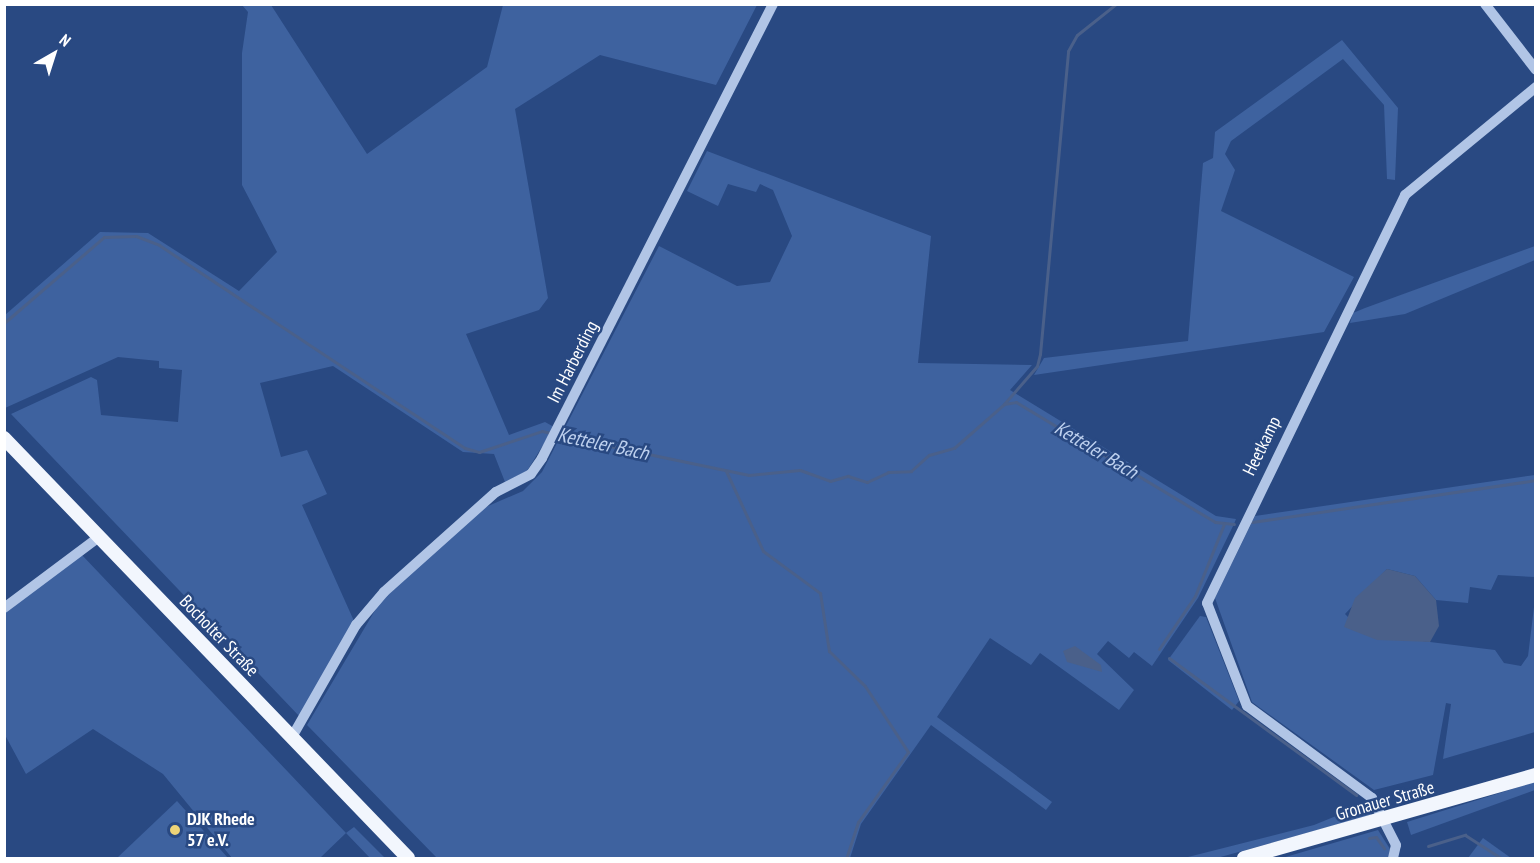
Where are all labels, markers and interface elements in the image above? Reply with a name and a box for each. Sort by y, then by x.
north arrow [24,24,84,84]
text: N [56,30,75,50]
street label: Im Harberding [543,317,603,407]
street label: Heetkamp [1238,413,1286,479]
water label: Ketteler Bach [1050,416,1142,484]
water label: Ketteler Bach [555,423,651,465]
street label: Bocholter Straße [175,591,263,681]
street label: Gronauer Straße [1333,777,1437,825]
place label: DJK Rhede 57 e.V. [187,809,255,852]
marker: DJK Rhede 57 e.V. [168,823,182,837]

